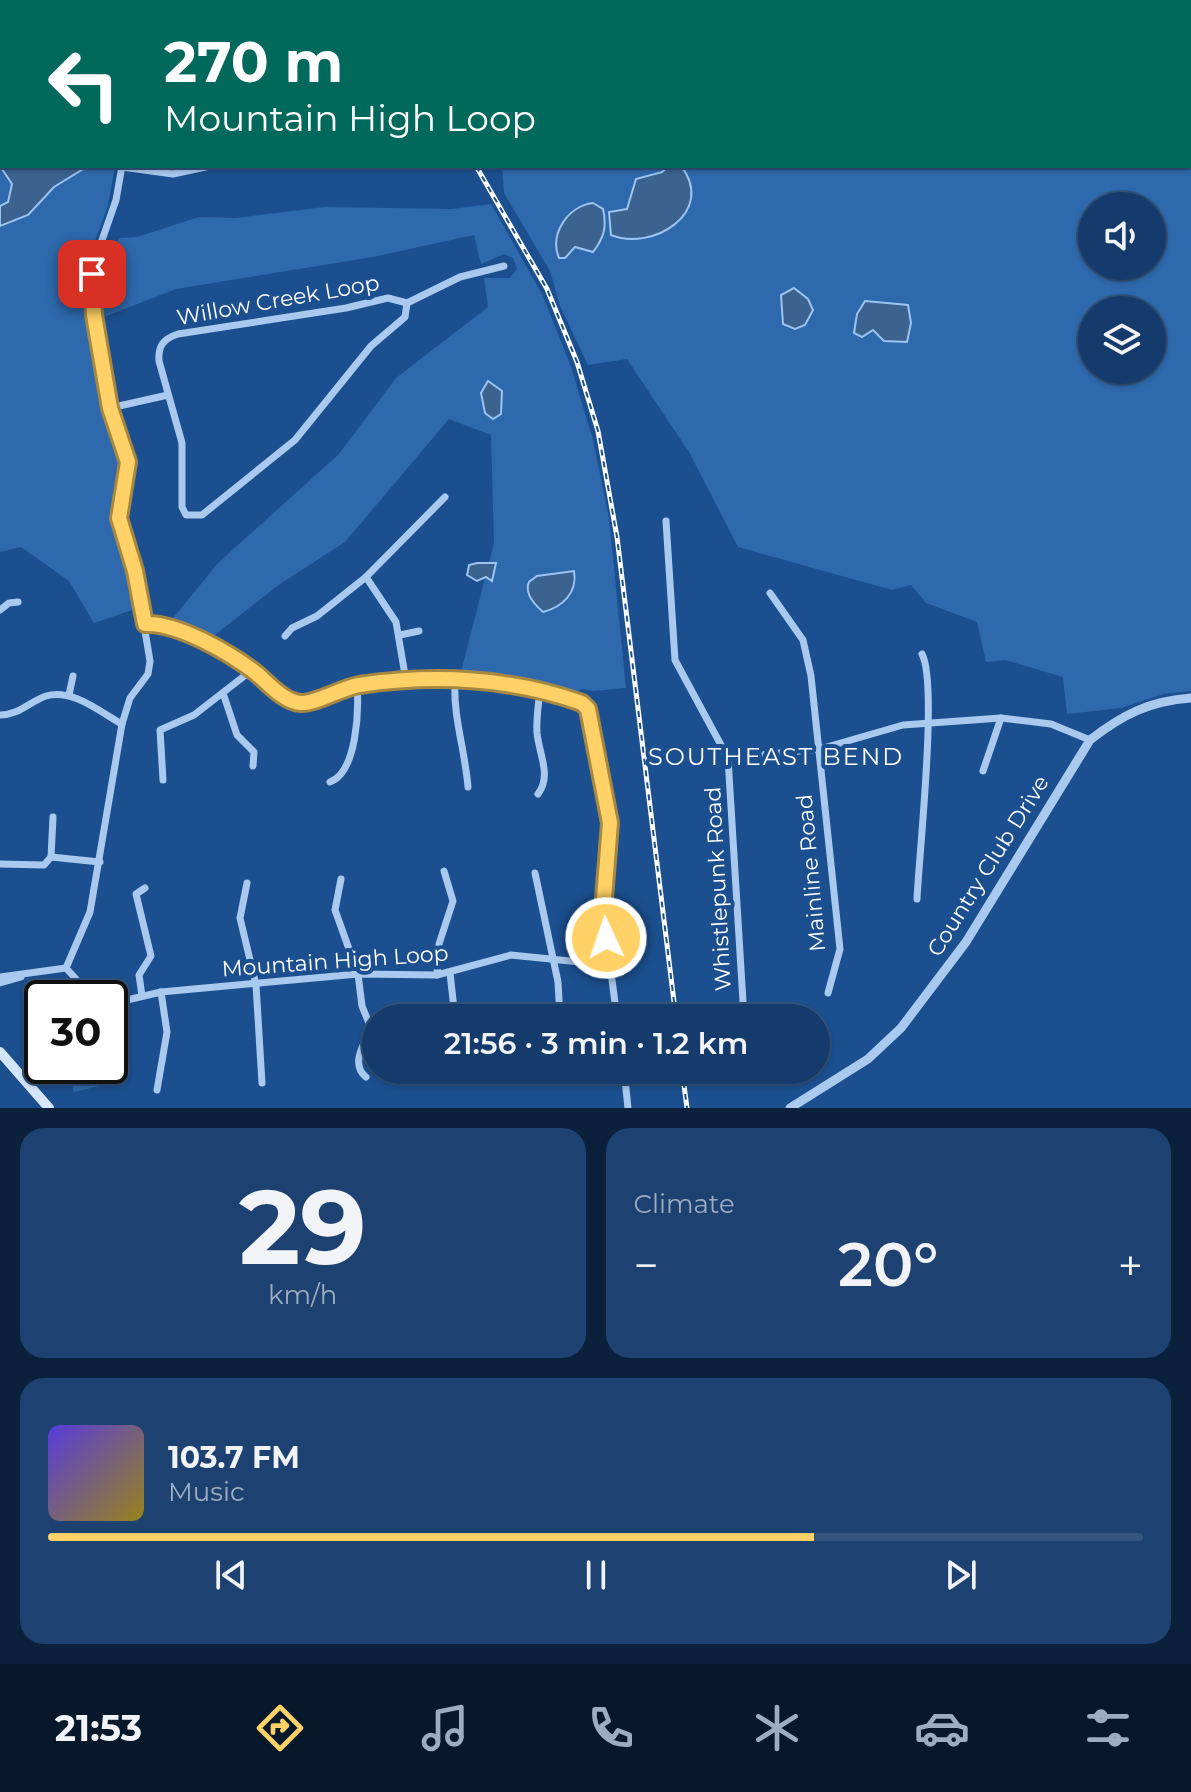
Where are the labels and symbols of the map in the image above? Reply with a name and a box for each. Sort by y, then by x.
pin [58,240,126,308]
street label: Willow Creek Loop [175,269,381,331]
district label: SOUTHEAST BEND [648,742,904,771]
street label: Country Club Drive [921,770,1055,962]
street label: Whistlepunk Road [699,786,737,992]
street label: Mainline Road [791,793,831,953]
position arrow [564,896,648,980]
street label: Mountain High Loop [221,940,449,982]
speed limit sign: 30 [24,980,128,1084]

